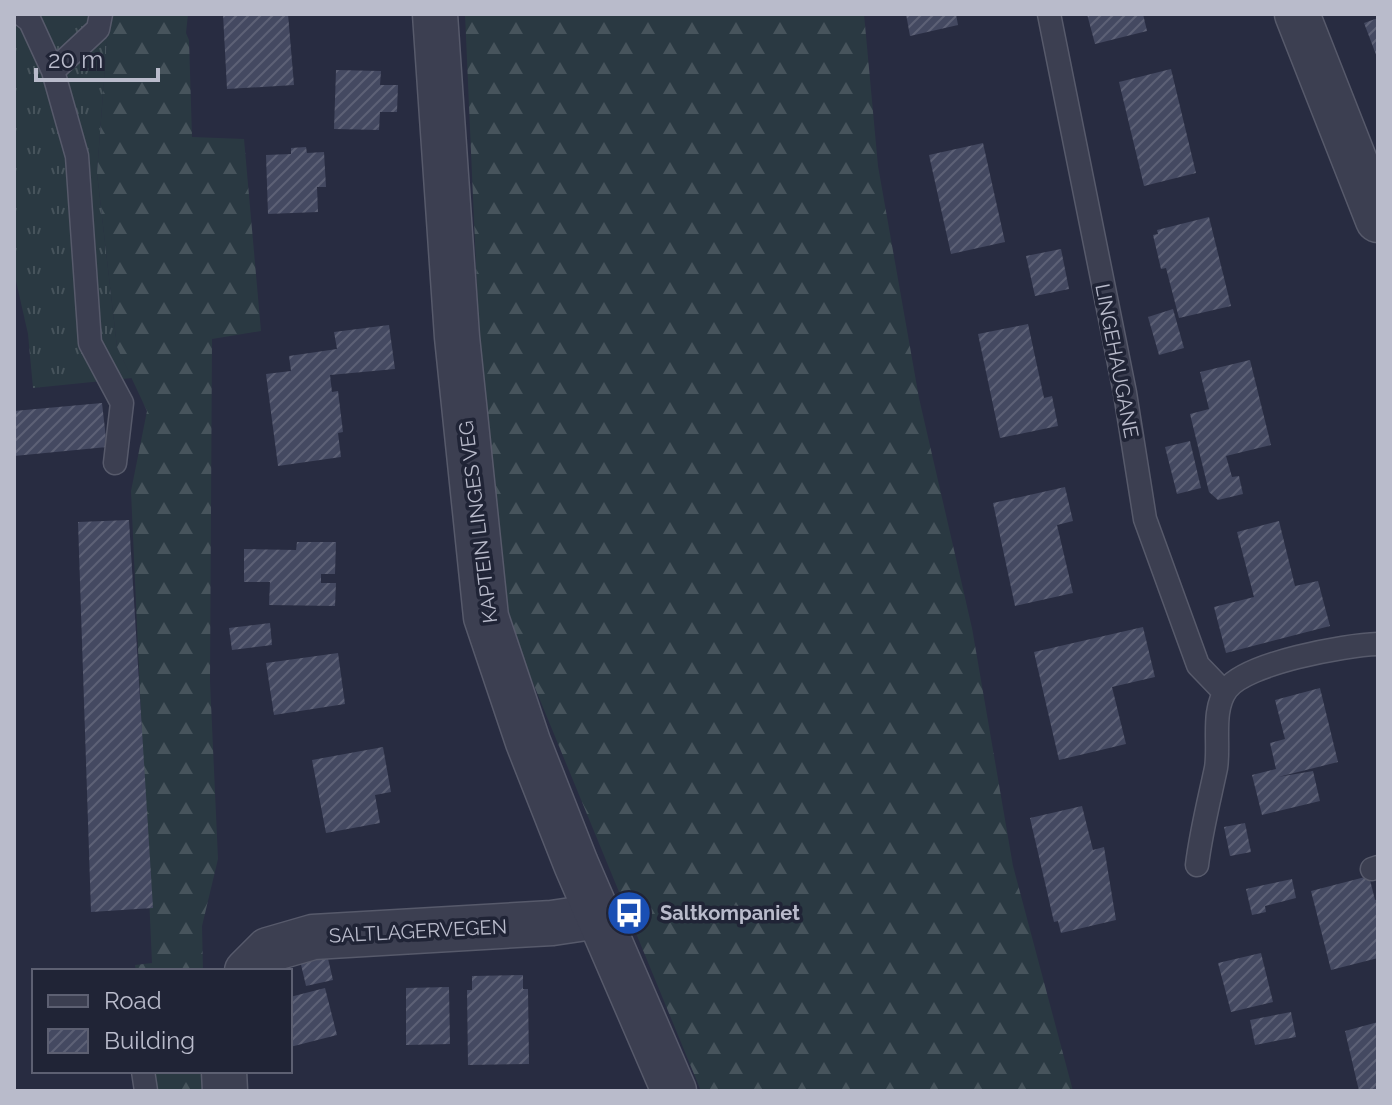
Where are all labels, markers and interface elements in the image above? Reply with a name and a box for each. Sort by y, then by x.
scale bar [36,32,158,82]
text: 20 m [48,45,103,74]
street label: LINGEHAUGANE [1090,282,1144,440]
street label: KAPTEIN LINGES VEG [454,420,502,624]
bus stop icon: Saltkompaniet [605,889,653,937]
place label: Saltkompaniet [660,901,800,925]
street label: SALTLAGERVEGEN [328,914,508,948]
legend [32,969,292,1073]
text: Road [104,986,162,1015]
text: Building [104,1026,195,1055]

